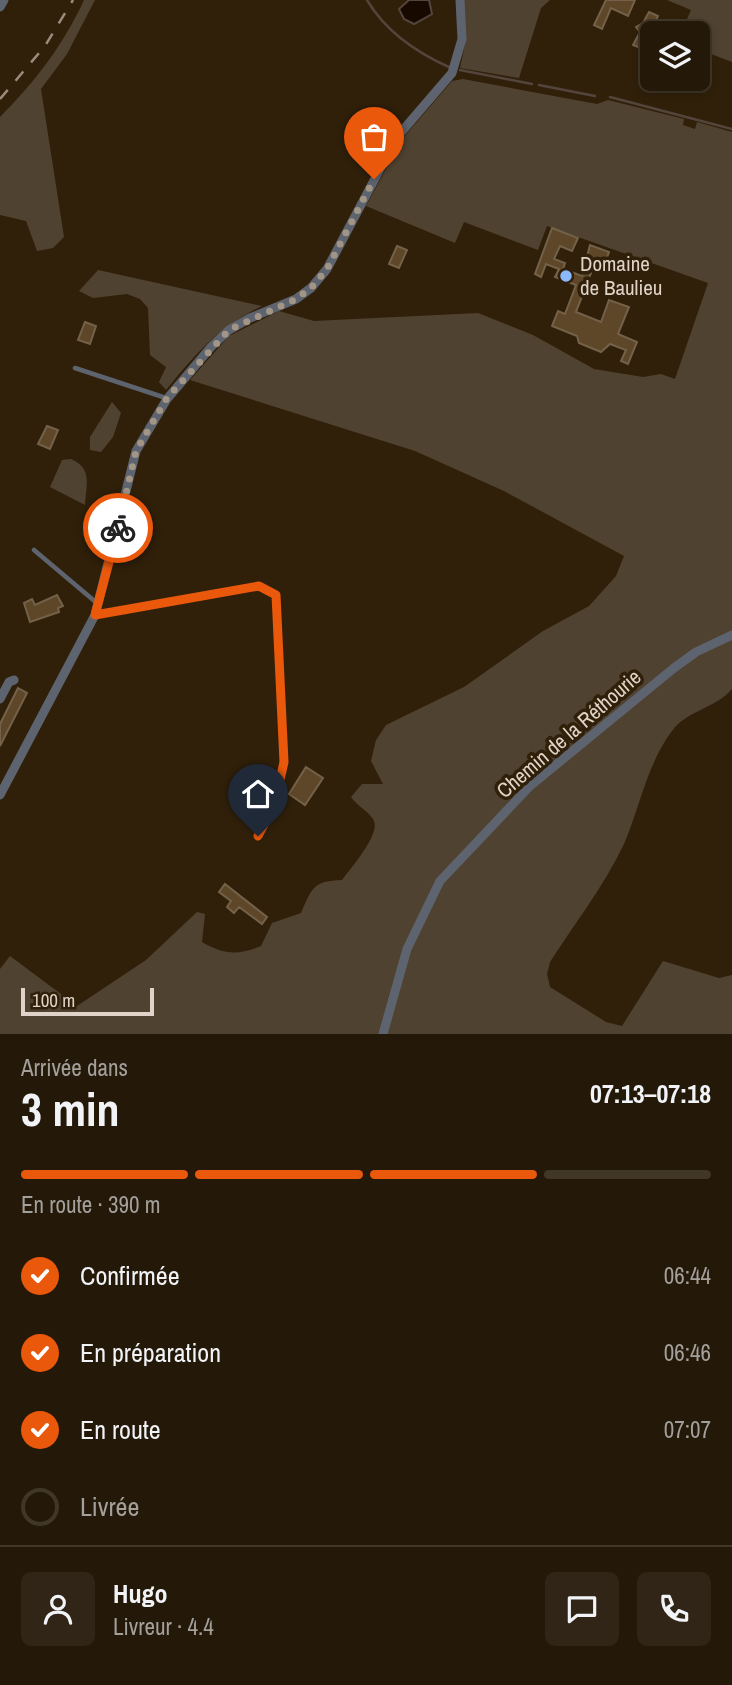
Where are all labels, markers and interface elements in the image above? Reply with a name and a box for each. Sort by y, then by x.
map controls [640,21,710,91]
button: layers [640,21,710,91]
pin [344,107,404,179]
icon: bag [355,118,393,156]
place label: Domaine de Baulieu [580,249,662,302]
marker: Domaine de Baulieu [558,268,574,284]
courier [83,493,153,563]
icon: bike [99,509,137,547]
street label: Chemin de la Réthourie [490,663,647,805]
pin [228,764,288,836]
icon: home [239,775,277,813]
scale bar [21,985,154,1017]
text: 100 m [32,987,75,1013]
text: Arrivée dans [21,1052,128,1083]
text: 07:13–07:18 [590,1076,711,1111]
text: 3 min [21,1078,120,1140]
text: En route · 390 m [21,1189,160,1220]
icon: check [21,1257,59,1295]
text: Confirmée [80,1258,180,1293]
text: 06:44 [664,1260,711,1291]
icon: check [21,1334,59,1372]
text: En préparation [80,1335,221,1370]
text: 06:46 [664,1337,711,1368]
icon: check [21,1411,59,1449]
text: En route [80,1412,161,1447]
text: 07:07 [664,1414,711,1445]
text: Livrée [80,1489,139,1524]
button: person [21,1572,95,1646]
button: chat [545,1572,619,1646]
button: phone [637,1572,711,1646]
text: Hugo [113,1576,167,1611]
text: Livreur · 4.4 [113,1611,214,1642]

